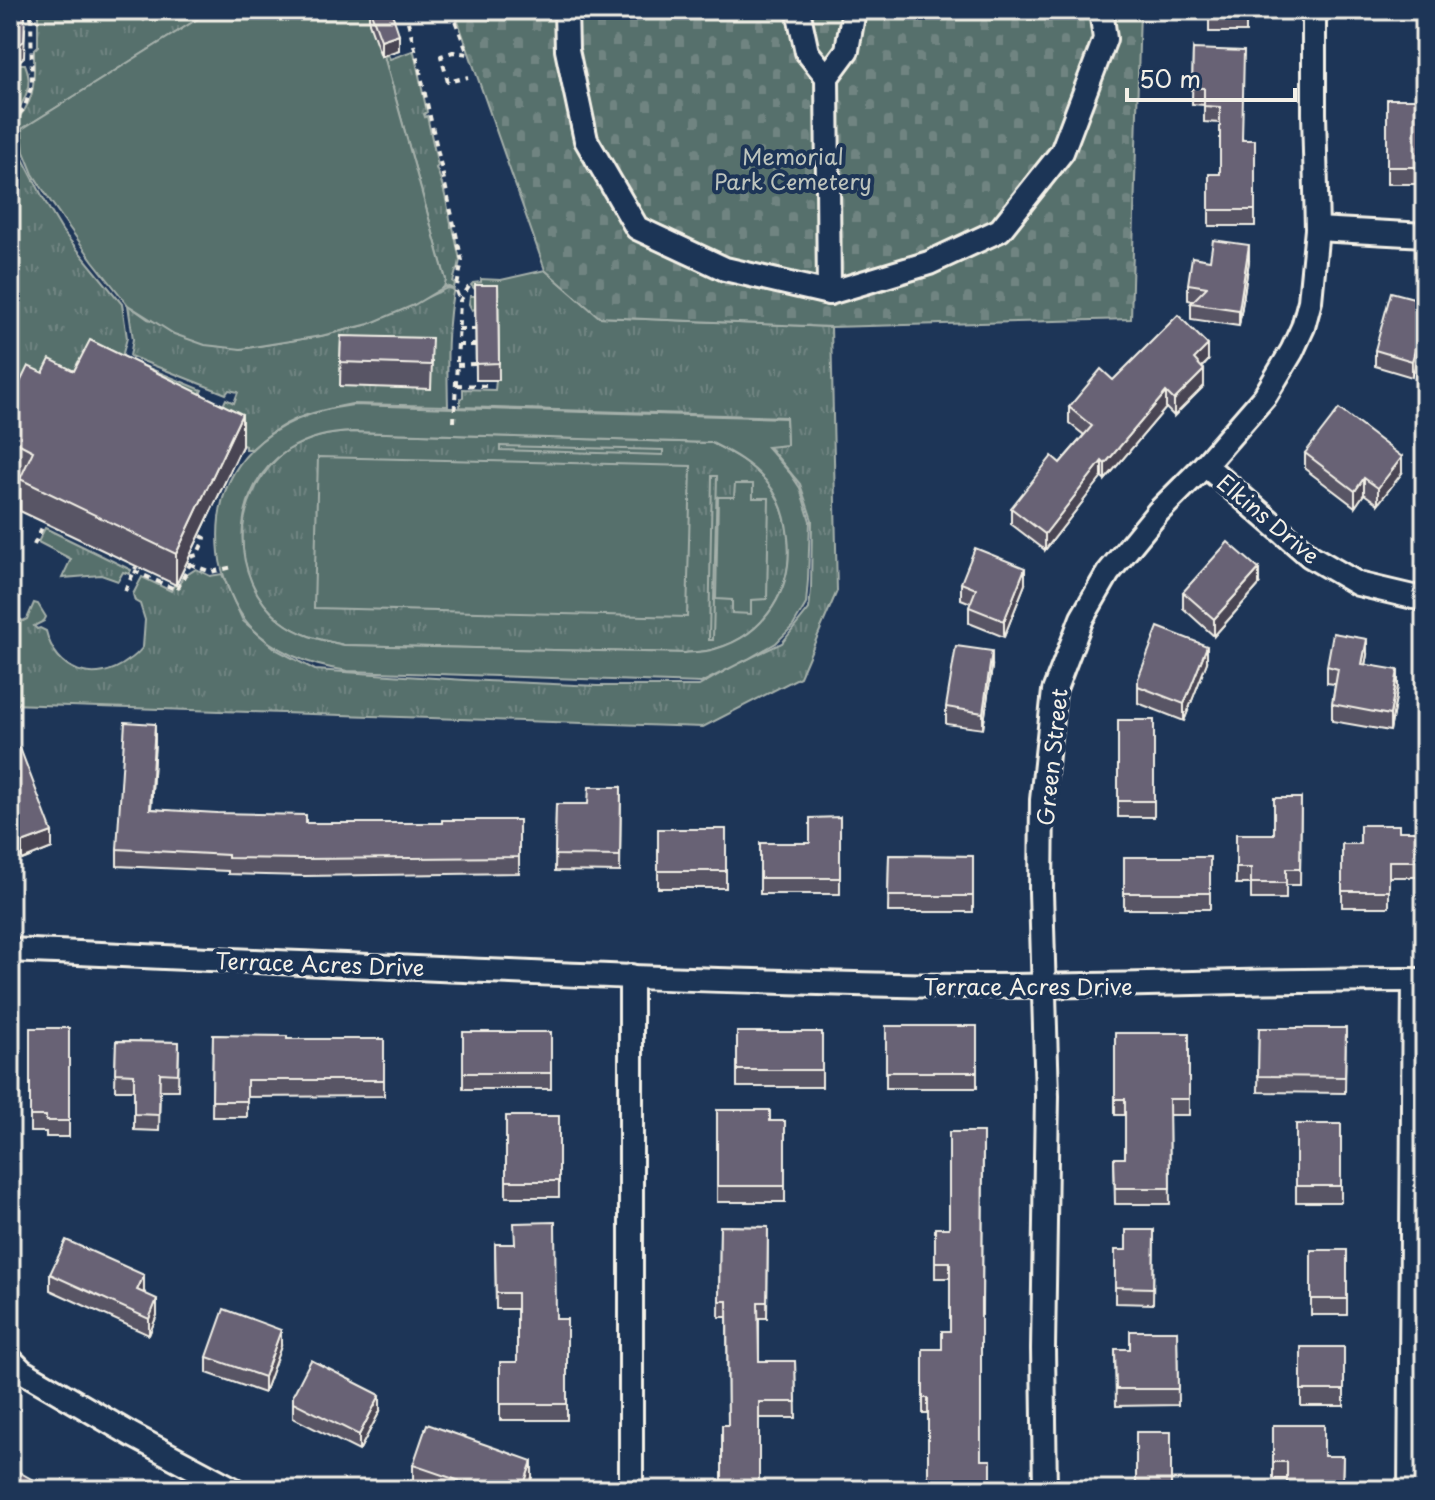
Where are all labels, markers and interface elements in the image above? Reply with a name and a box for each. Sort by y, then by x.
scale bar [1127,52,1295,102]
text: 50 m [1139,60,1201,96]
park label: Memorial Park Cemetery [714,139,872,197]
street label: Elkins Drive [1211,465,1327,571]
street label: Green Street [1027,687,1075,827]
street label: Terrace Acres Drive [215,943,425,983]
street label: Terrace Acres Drive [923,969,1133,1002]

